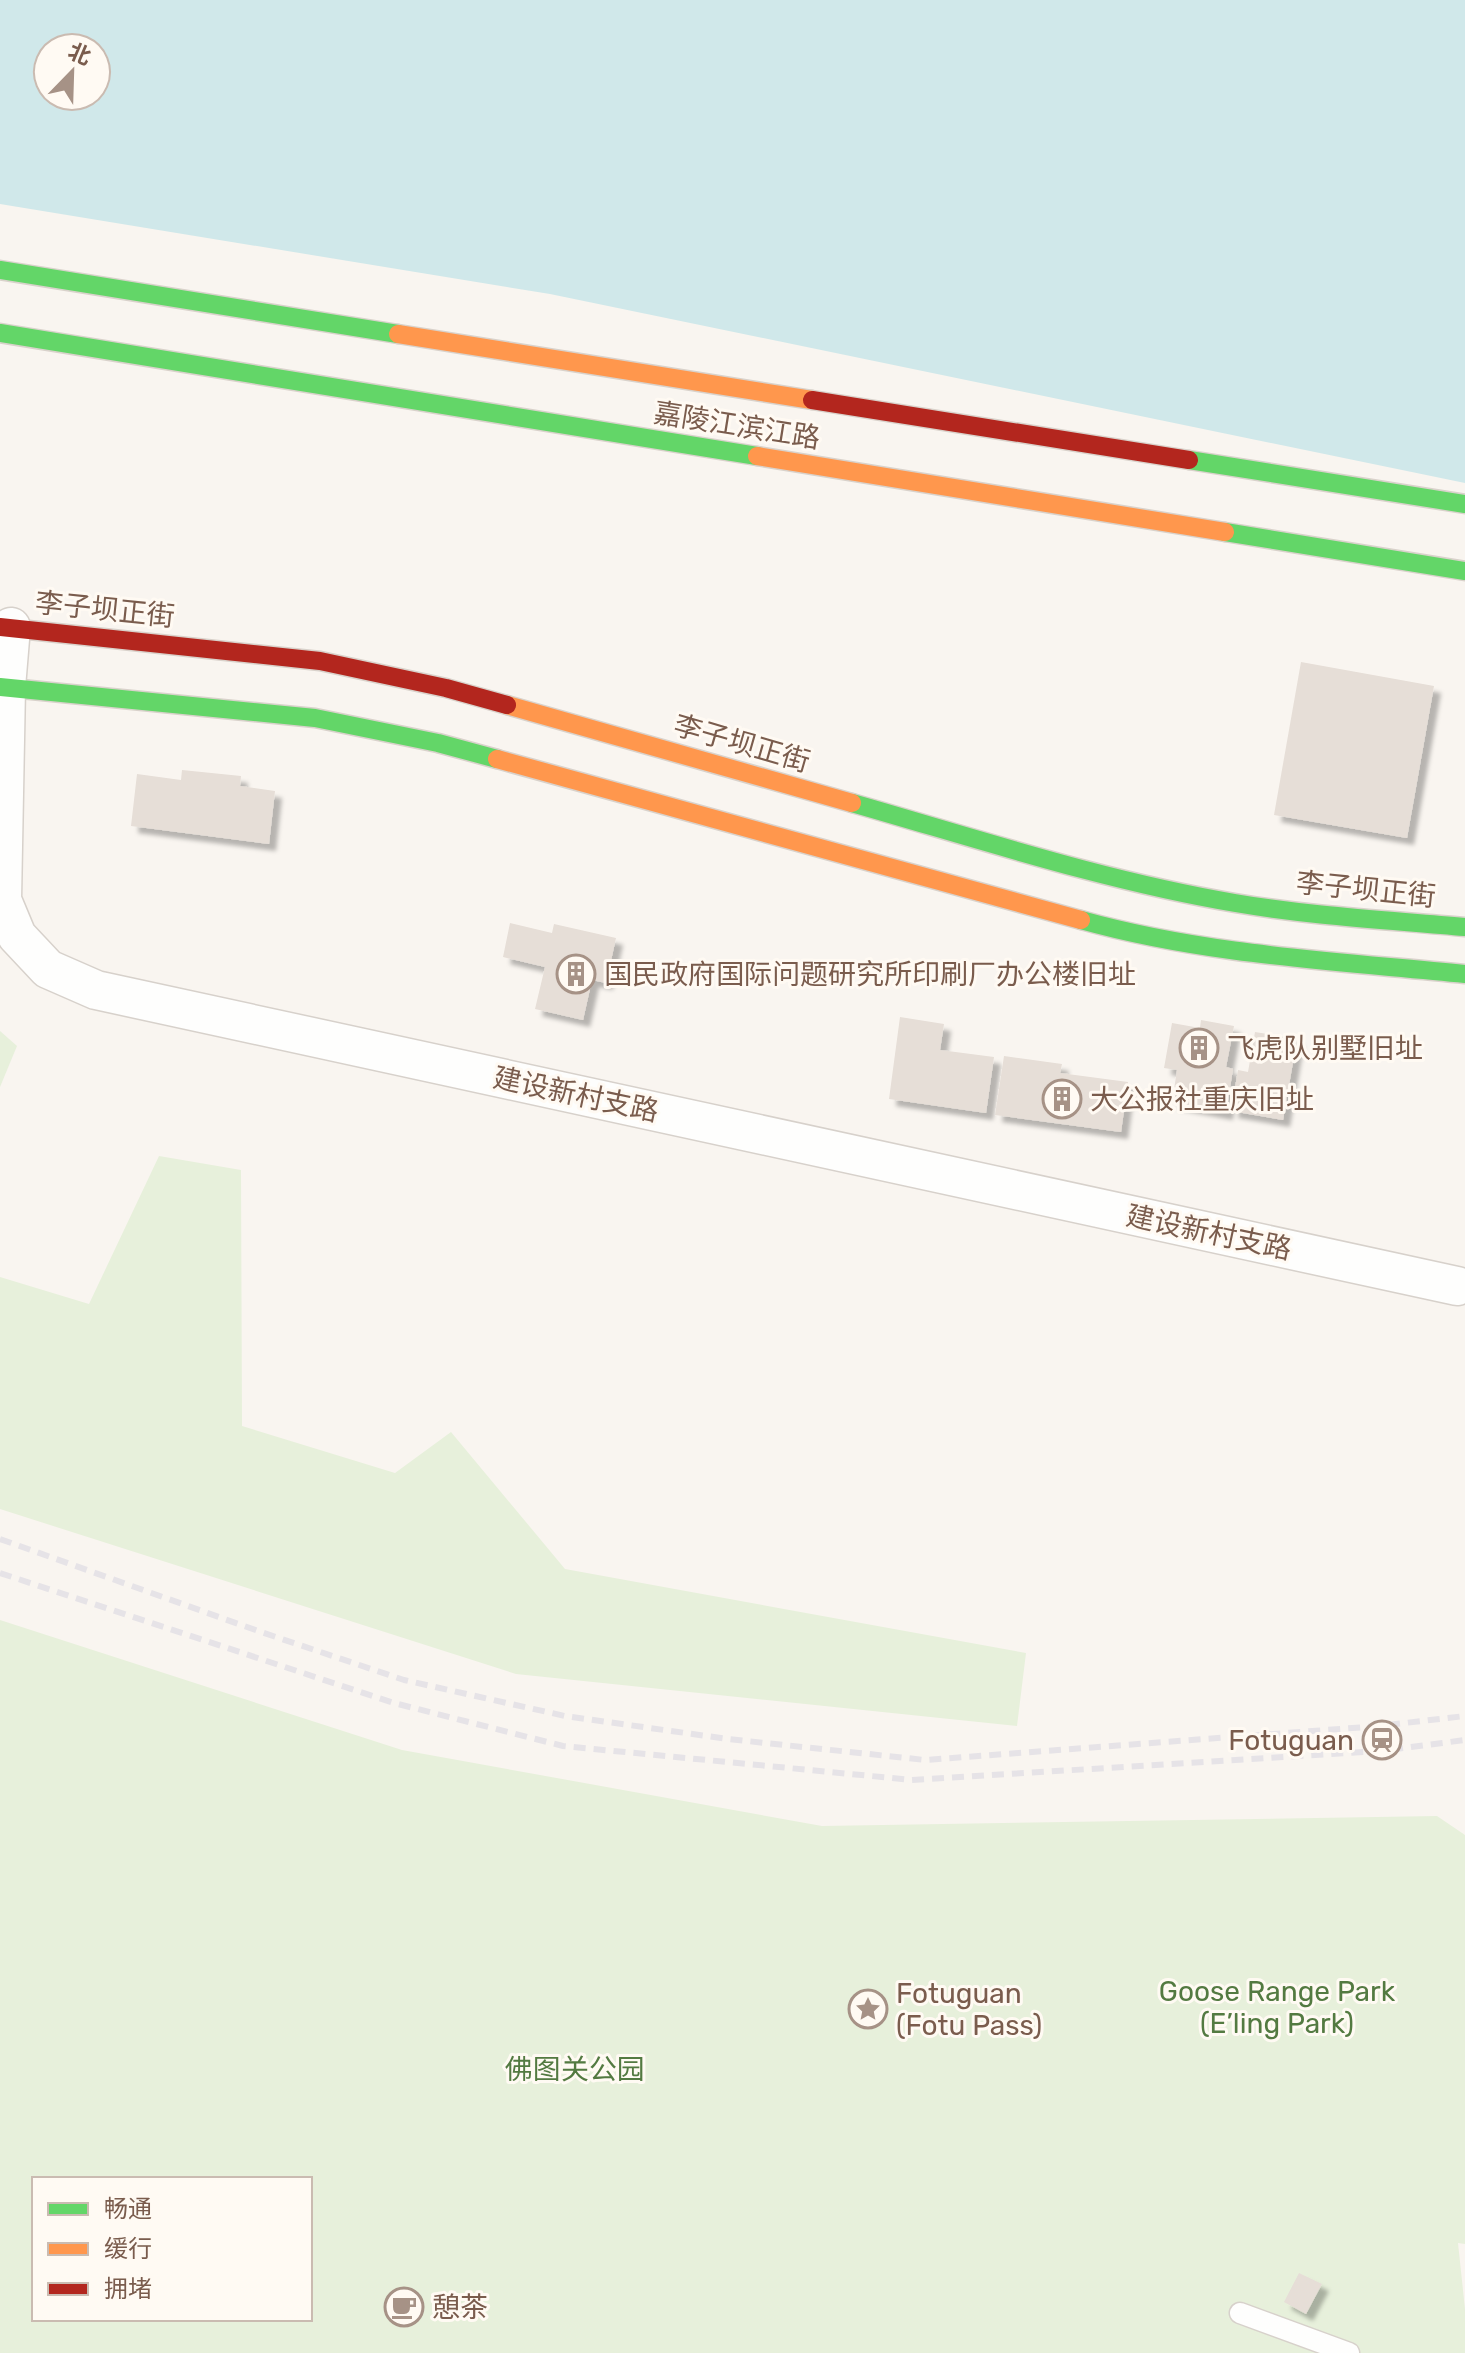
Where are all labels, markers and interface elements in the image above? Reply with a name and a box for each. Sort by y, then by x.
north arrow [32,32,112,112]
text: 北 [64,37,95,71]
street label: 嘉陵江滨江路 [651,396,822,455]
street label: 李子坝正街 [34,586,176,633]
street label: 李子坝正街 [670,708,814,779]
street label: 李子坝正街 [1295,866,1437,913]
building icon: 国民政府国际问题研究所印刷厂办公楼旧址 [555,953,597,995]
place label: 国民政府国际问题研究所印刷厂办公楼旧址 [604,958,1136,991]
building icon: 飞虎队别墅旧址 [1178,1027,1220,1069]
place label: 飞虎队别墅旧址 [1227,1032,1423,1065]
street label: 建设新村支路 [490,1061,661,1128]
building icon: 大公报社重庆旧址 [1041,1078,1083,1120]
place label: 大公报社重庆旧址 [1090,1083,1314,1116]
street label: 建设新村支路 [1123,1199,1294,1266]
station icon: Fotuguan [1361,1719,1403,1761]
place label: Fotuguan [1228,1724,1354,1757]
park label: Goose Range Park (E’ling Park) [1159,1975,1396,2040]
place label: Fotuguan (Fotu Pass) [896,1977,1042,2042]
place icon: Fotuguan (Fotu Pass) [847,1988,889,2030]
park label: 佛图关公园 [505,2053,645,2086]
legend [32,2177,312,2321]
text: 畅通 [104,2195,152,2223]
text: 缓行 [104,2235,152,2263]
text: 拥堵 [104,2275,152,2303]
cafe icon: 憩茶 [383,2286,425,2328]
place label: 憩茶 [432,2291,488,2324]

